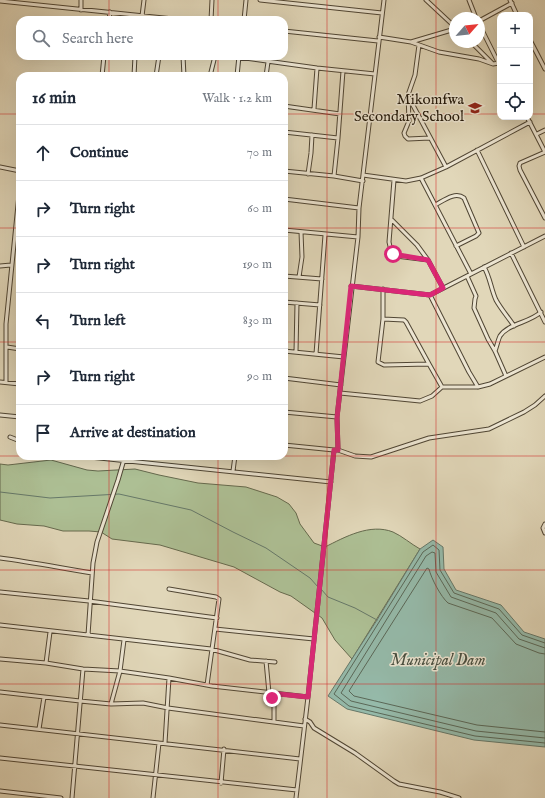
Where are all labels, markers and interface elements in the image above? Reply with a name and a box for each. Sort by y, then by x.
north arrow [449,12,485,48]
map controls [497,12,533,120]
button: + [497,12,533,48]
search box [16,16,288,60]
icon: search [30,27,52,49]
text: Search here [62,29,133,48]
button: − [497,48,533,84]
button: locate [497,84,533,120]
text: 16 min [32,88,76,109]
text: Walk · 1.2 km [202,90,272,107]
place label: Mikomfwa Secondary School [354,90,465,126]
school or university icon: Mikomfwa Secondary School [467,100,483,116]
icon: ahead [32,142,54,164]
text: Continue [70,143,128,162]
text: 70 m [247,144,272,161]
icon: right [32,198,54,220]
text: Turn right [70,199,135,218]
text: 60 m [247,200,272,217]
route start [384,245,402,263]
icon: right [32,254,54,276]
text: Turn right [70,255,135,274]
text: 190 m [242,256,272,273]
icon: left [32,310,54,332]
text: Turn left [70,311,126,330]
text: 830 m [243,312,272,329]
icon: right [32,366,54,388]
text: Turn right [70,367,135,386]
text: 90 m [247,368,272,385]
icon: arrive [32,422,54,444]
text: Arrive at destination [70,423,196,442]
water label: Municipal Dam [391,651,485,671]
route end [263,689,281,707]

